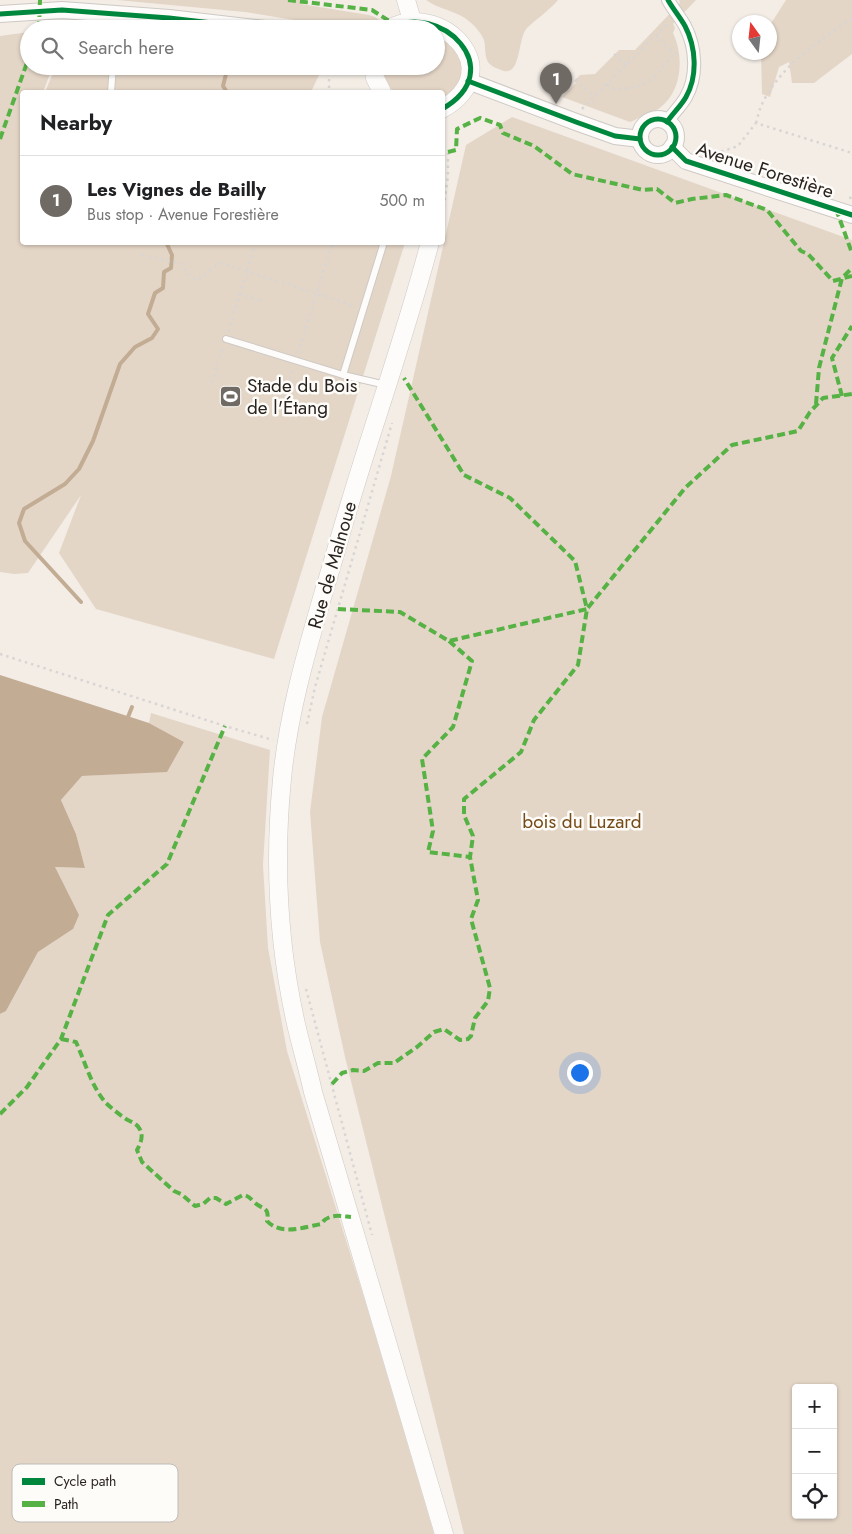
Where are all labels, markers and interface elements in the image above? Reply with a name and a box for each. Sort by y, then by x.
north arrow [732,15,777,60]
search box [20,20,445,75]
icon: search [38,34,66,62]
text: Search here [78,34,174,61]
pin: 1 [540,63,572,104]
text: Nearby [40,108,112,138]
street label: Avenue Forestière [693,135,837,205]
text: Les Vignes de Bailly [87,176,266,203]
text: 1 [52,189,60,212]
text: 500 m [379,189,425,212]
text: Bus stop · Avenue Forestière [87,203,279,226]
place label: Stade du Bois de l'Étang [247,372,358,421]
sports icon: Stade du Bois de l'Étang [219,384,243,408]
street label: Rue de Malnoue [301,498,363,632]
park label: bois du Luzard [522,808,642,835]
your location [567,1060,593,1086]
map controls [792,1384,837,1519]
button: + [792,1384,837,1429]
button: − [792,1429,837,1474]
legend [12,1464,178,1522]
text: Cycle path [54,1471,116,1491]
button: locate [792,1474,837,1519]
text: Path [54,1494,79,1514]

